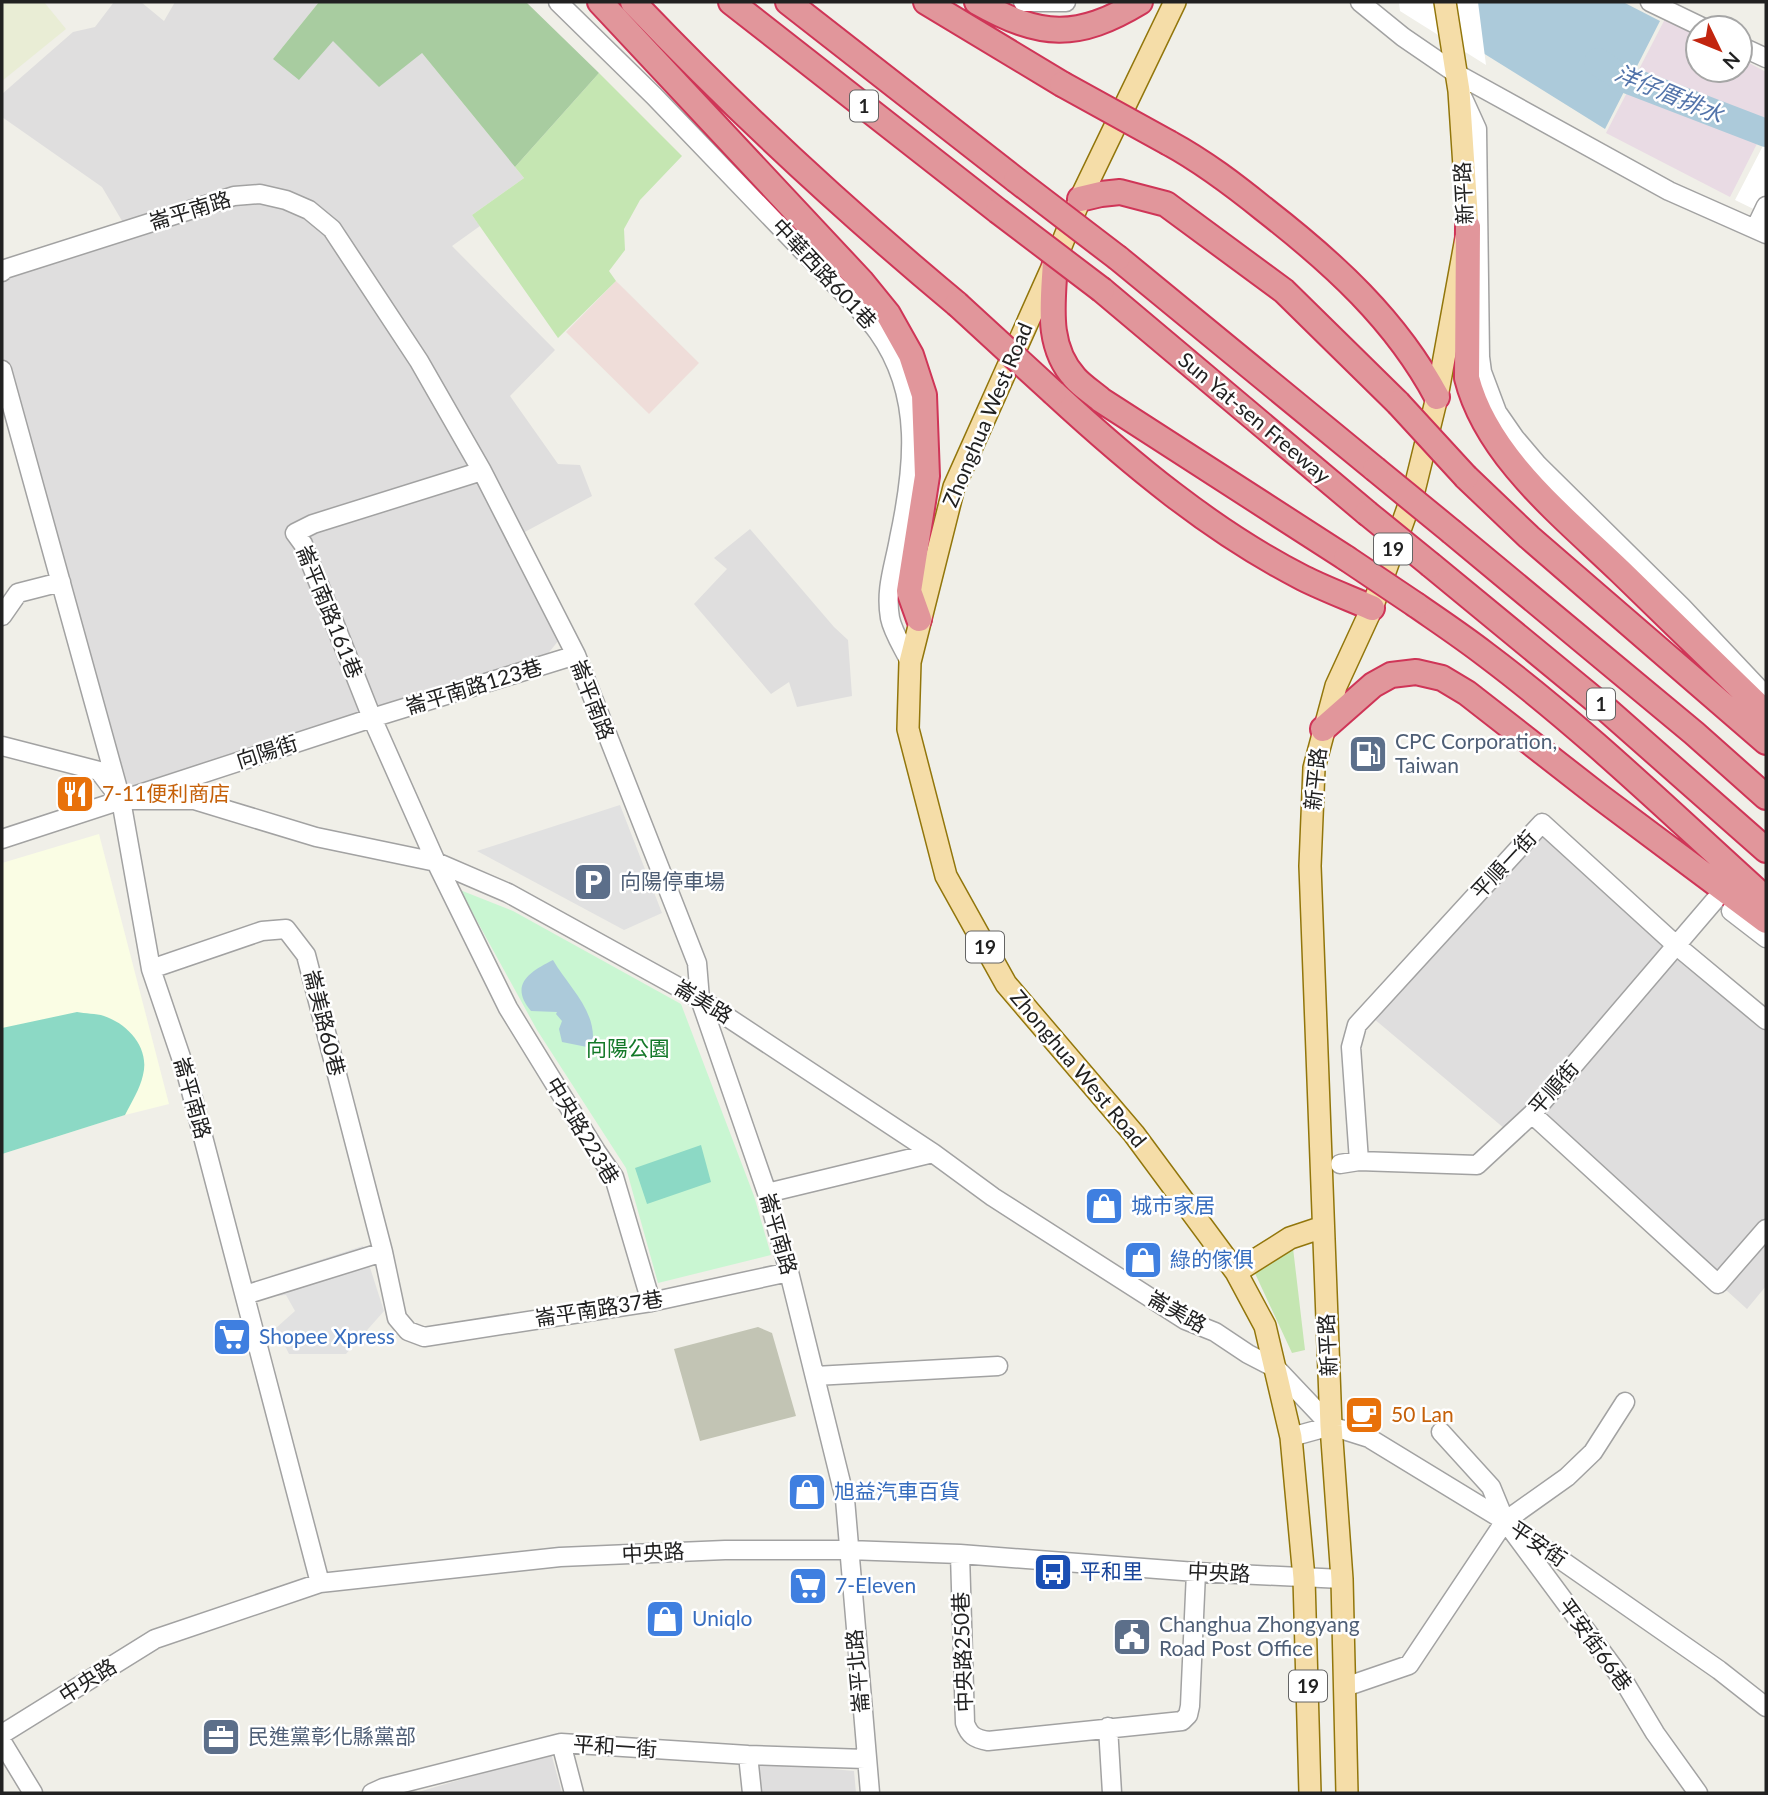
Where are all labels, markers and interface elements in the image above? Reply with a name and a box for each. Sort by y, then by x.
north arrow [1684,14,1754,84]
text: N [1718,48,1745,74]
water label: 洋仔厝排水 [1611,58,1729,129]
road number: 1 [850,90,878,122]
street label: 新平路 [1448,161,1477,225]
street label: 崙平南路 [146,185,233,234]
street label: 中華西路601巷 [768,213,883,333]
street label: Zhonghua West Road [936,318,1037,510]
street label: Sun Yat-sen Freeway [1174,346,1336,488]
road number: 19 [1374,534,1412,564]
street label: 崙平南路161巷 [292,541,368,682]
street label: 崙平南路123巷 [402,653,545,718]
street label: 崙平南路 [567,656,620,743]
road number: 1 [1587,688,1615,720]
place label: CPC Corporation, Taiwan [1395,728,1557,777]
street label: 向陽街 [233,729,300,772]
fuel station icon: CPC Corporation, Taiwan [1347,733,1389,775]
street label: 新平路 [1299,746,1330,811]
restaurant icon: 7-11便利商店 [54,773,96,815]
place label: 7-11便利商店 [102,780,230,805]
street label: 平順一街 [1465,825,1541,903]
parking icon: 向陽停車場 [572,861,614,903]
place label: 向陽停車場 [620,868,725,893]
road number: 19 [966,931,1004,962]
street label: 崙美路60巷 [300,967,351,1078]
street label: 崙美路 [670,974,737,1028]
street label: Zhonghua West Road [1006,984,1152,1152]
park label: 向陽公園 [586,1035,670,1060]
street label: 崙平南路 [170,1054,217,1141]
street label: 平順街 [1523,1055,1583,1119]
street label: 中央路223巷 [542,1072,625,1188]
shop icon: 城市家居 [1083,1185,1125,1227]
street label: 崙平南路 [756,1190,803,1277]
place label: 城市家居 [1131,1192,1215,1217]
shop icon: 綠的傢俱 [1122,1239,1164,1281]
place label: 綠的傢俱 [1170,1246,1254,1271]
street label: 崙美路 [1144,1284,1211,1337]
street label: 崙平南路37巷 [533,1285,665,1330]
street label: 新平路 [1312,1313,1341,1377]
supermarket icon: Shopee Xpress [211,1316,253,1358]
place label: Shopee Xpress [259,1323,395,1348]
cafe icon: 50 Lan [1343,1394,1385,1436]
place label: 50 Lan [1391,1401,1454,1426]
shop icon: 旭益汽車百貨 [786,1471,828,1513]
place label: 旭益汽車百貨 [834,1478,960,1503]
street label: 平安街 [1506,1515,1572,1571]
street label: 中央路 [621,1537,685,1566]
bus stop icon: 平和里 [1032,1551,1074,1593]
street label: 中央路 [1187,1557,1251,1586]
place label: 平和里 [1080,1558,1143,1583]
supermarket icon: 7-Eleven [787,1565,829,1607]
place label: 7-Eleven [835,1572,916,1597]
street label: 中央路250巷 [947,1591,976,1713]
street label: 平安街66巷 [1554,1593,1638,1695]
shop icon: Uniqlo [644,1598,686,1640]
place label: Uniqlo [692,1605,753,1630]
place label: Changhua Zhongyang Road Post Office [1159,1611,1360,1660]
public building icon: Changhua Zhongyang Road Post Office [1111,1616,1153,1658]
street label: 崙平北路 [840,1628,873,1714]
street label: 中央路 [54,1652,121,1707]
road number: 19 [1289,1670,1327,1702]
office icon: 民進黨彰化縣黨部 [200,1716,242,1758]
place label: 民進黨彰化縣黨部 [248,1723,416,1748]
street label: 平和一街 [572,1730,658,1761]

